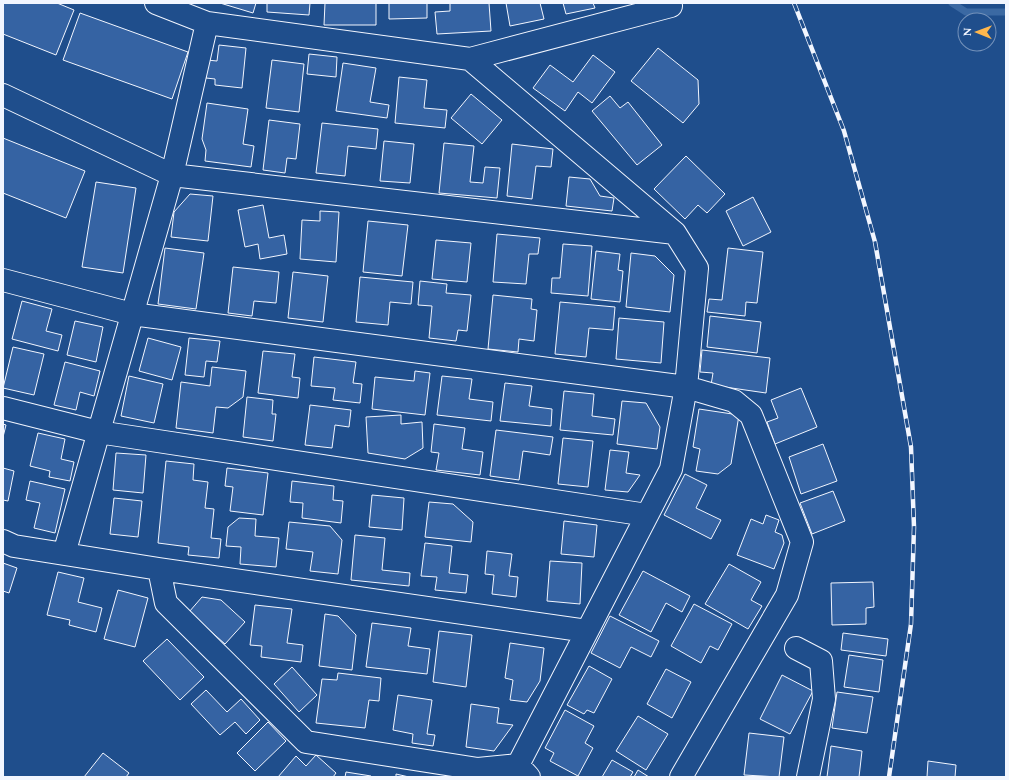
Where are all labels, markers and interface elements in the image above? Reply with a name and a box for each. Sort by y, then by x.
north arrow [957,12,997,52]
text: N [959,27,976,36]

